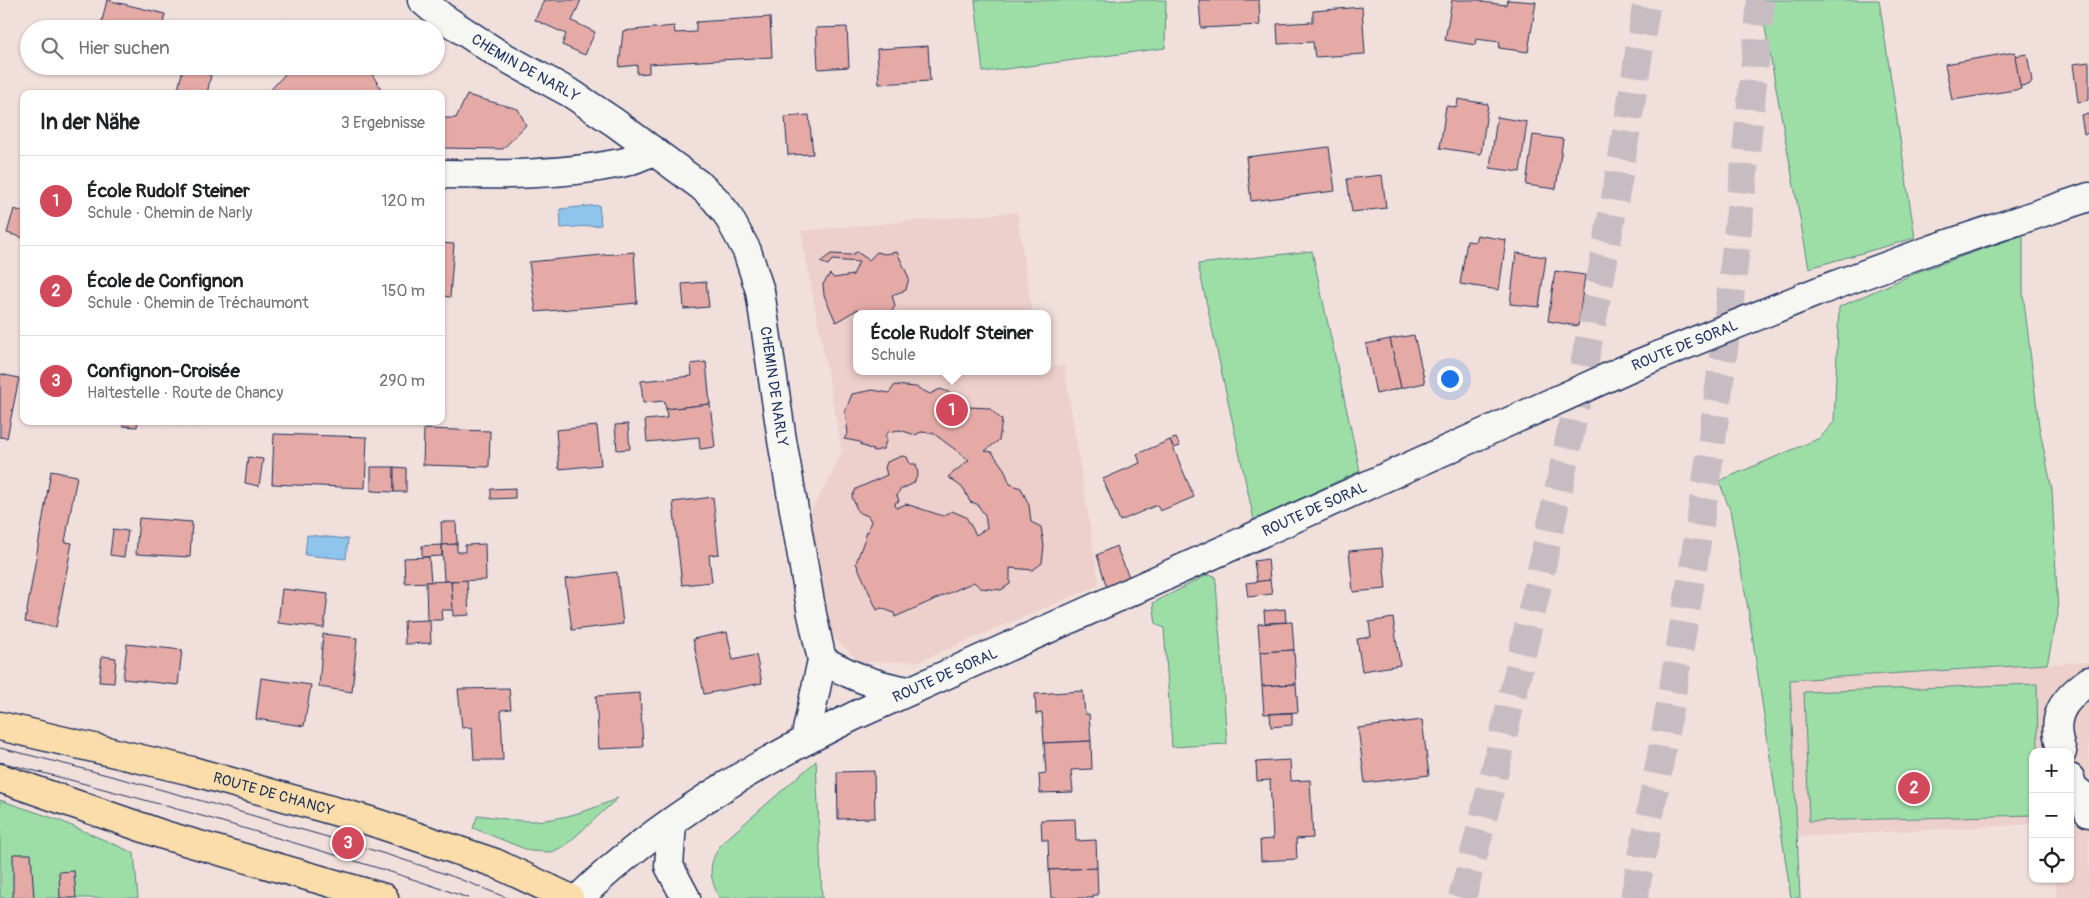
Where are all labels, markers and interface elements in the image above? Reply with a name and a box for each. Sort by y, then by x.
search box [20,20,445,75]
street label: CHEMIN DE NARLY [468,29,583,106]
icon: search [38,34,66,62]
text: Hier suchen [78,36,170,60]
text: In der Nähe [40,109,140,136]
text: 3 Ergebnisse [341,113,425,133]
text: École Rudolf Steiner [87,179,250,203]
text: 1 [53,191,59,211]
text: 120 m [381,191,425,211]
text: Schule · Chemin de Narly [87,203,252,223]
text: École de Confignon [87,269,244,293]
text: 2 [52,281,60,301]
text: 150 m [381,281,425,301]
text: Schule · Chemin de Tréchaumont [87,293,309,313]
popup [853,310,1051,375]
street label: ROUTE DE SORAL [1629,315,1741,375]
text: École Rudolf Steiner [871,321,1033,345]
street label: CHEMIN DE NARLY [756,325,793,448]
text: Schule [871,345,915,365]
text: Confignon-Croisée [87,359,240,383]
your location [1437,366,1463,392]
text: 3 [52,371,60,391]
text: 290 m [379,371,425,391]
text: Haltestelle · Route de Chancy [87,383,283,403]
pin: 1 [936,391,968,429]
street label: ROUTE DE SORAL [1259,477,1370,541]
street label: ROUTE DE SORAL [890,643,1001,707]
map controls [2029,748,2074,883]
button: + [2029,748,2074,793]
street label: ROUTE DE CHANCY [211,768,336,820]
pin: 2 [1898,769,1930,807]
button: − [2029,793,2074,838]
pin: 3 [332,824,364,862]
button: locate [2029,838,2074,883]

